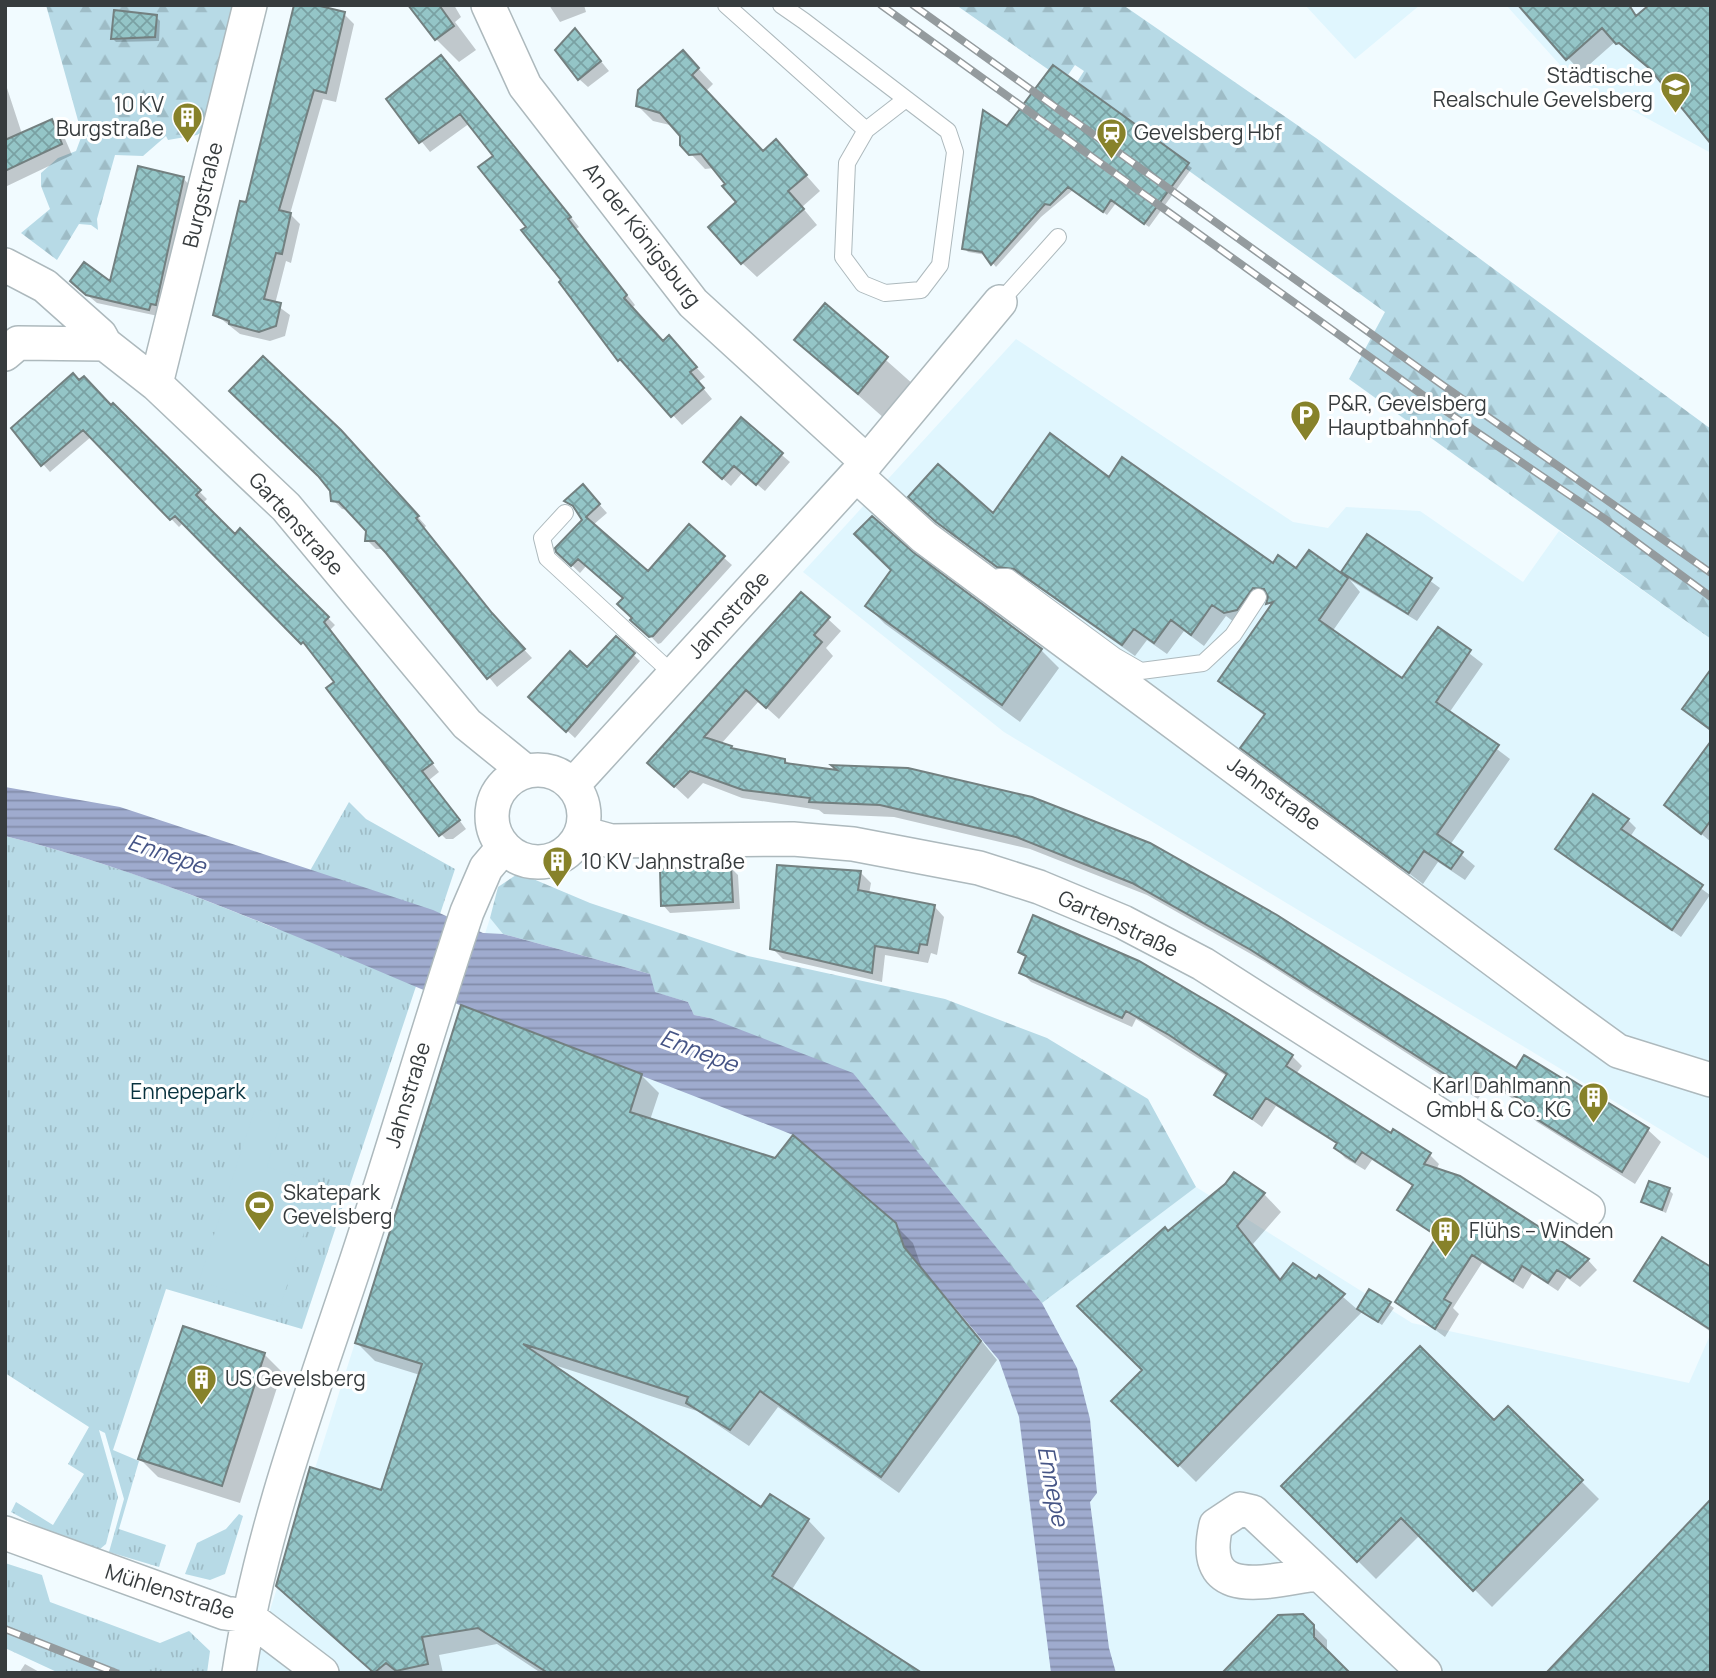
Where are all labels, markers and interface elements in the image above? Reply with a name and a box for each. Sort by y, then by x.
place label: Städtische Realschule Gevelsberg [1433,61,1653,113]
school or university icon: Städtische Realschule Gevelsberg [1659,71,1693,115]
place label: 10 KV Burgstraße [56,90,164,142]
building icon: 10 KV Burgstraße [170,100,204,144]
station icon: Gevelsberg Hbf [1094,116,1128,160]
place label: Gevelsberg Hbf [1134,118,1282,146]
street label: Burgstraße [175,139,229,251]
street label: An der Königsburg [578,156,708,312]
place label: P&R, Gevelsberg Hauptbahnhof [1328,389,1487,441]
parking icon: P&R, Gevelsberg Hauptbahnhof [1288,399,1322,443]
street label: Gartenstraße [243,466,350,581]
street label: Jahnstraße [681,564,775,664]
street label: Jahnstraße [1222,750,1327,837]
water label: Ennepe [124,825,212,882]
building icon: 10 KV Jahnstraße [541,845,575,889]
place label: 10 KV Jahnstraße [581,847,745,875]
street label: Gartenstraße [1054,883,1183,963]
water label: Ennepe [656,1021,744,1080]
street label: Jahnstraße [378,1038,436,1151]
place label: Karl Dahlmann GmbH & Co. KG [1426,1071,1571,1123]
park label: Ennepepark [130,1077,246,1105]
building icon: Karl Dahlmann GmbH & Co. KG [1577,1081,1611,1125]
place label: Skatepark Gevelsberg [283,1178,392,1230]
sports icon: Skatepark Gevelsberg [243,1188,277,1232]
building icon: Flühs – Winden [1429,1214,1463,1258]
place label: Flühs – Winden [1469,1216,1614,1244]
building icon: US Gevelsberg [185,1362,219,1406]
place label: US Gevelsberg [225,1364,366,1392]
water label: Ennepe [1031,1443,1078,1530]
street label: Mühlenstraße [102,1557,239,1625]

